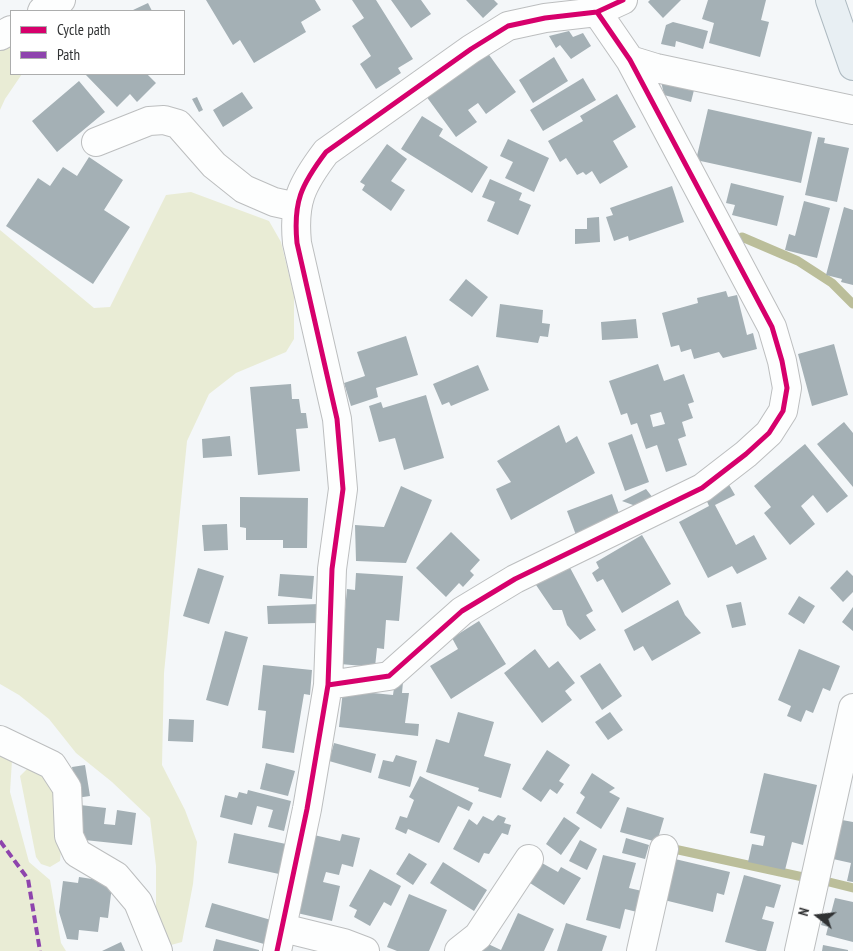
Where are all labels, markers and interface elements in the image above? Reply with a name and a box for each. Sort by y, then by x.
legend [10,10,185,75]
text: Cycle path [57,20,110,39]
text: Path [57,45,80,64]
north arrow [793,891,843,941]
text: N [794,906,813,918]

